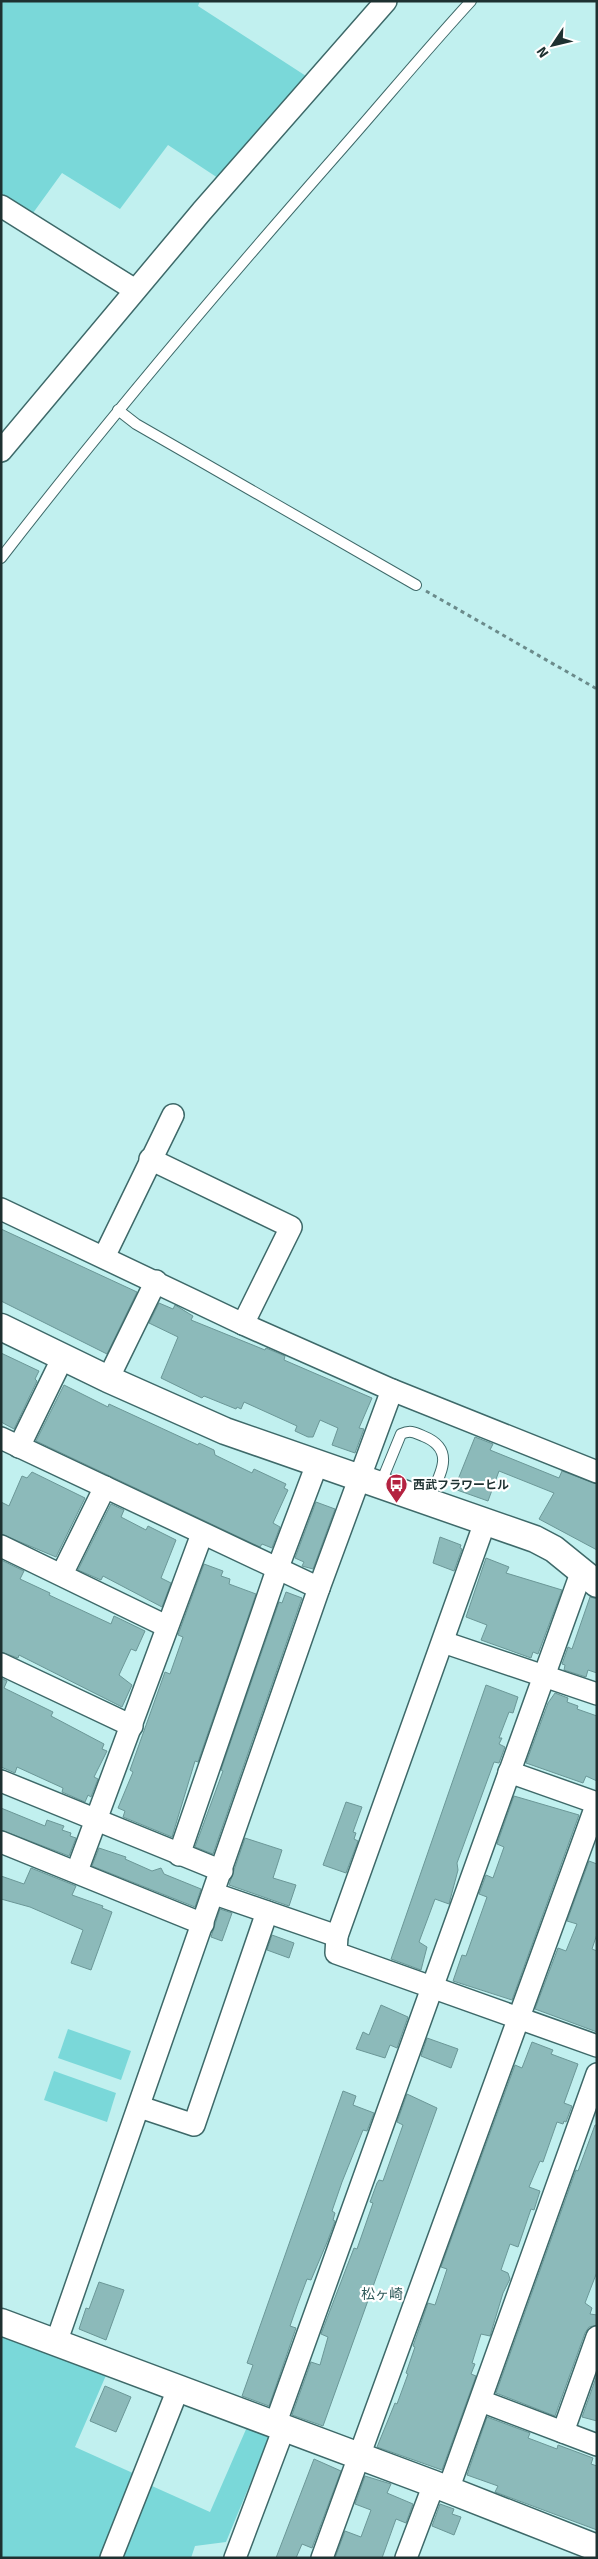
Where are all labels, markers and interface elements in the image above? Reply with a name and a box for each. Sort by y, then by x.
north arrow [528,20,578,70]
text: N [533,43,553,61]
bus stop icon: 西武フラワーヒル [385,1473,409,1504]
place label: 西武フラワーヒル [413,1478,509,1493]
district label: 松ヶ崎 [361,2286,403,2303]

